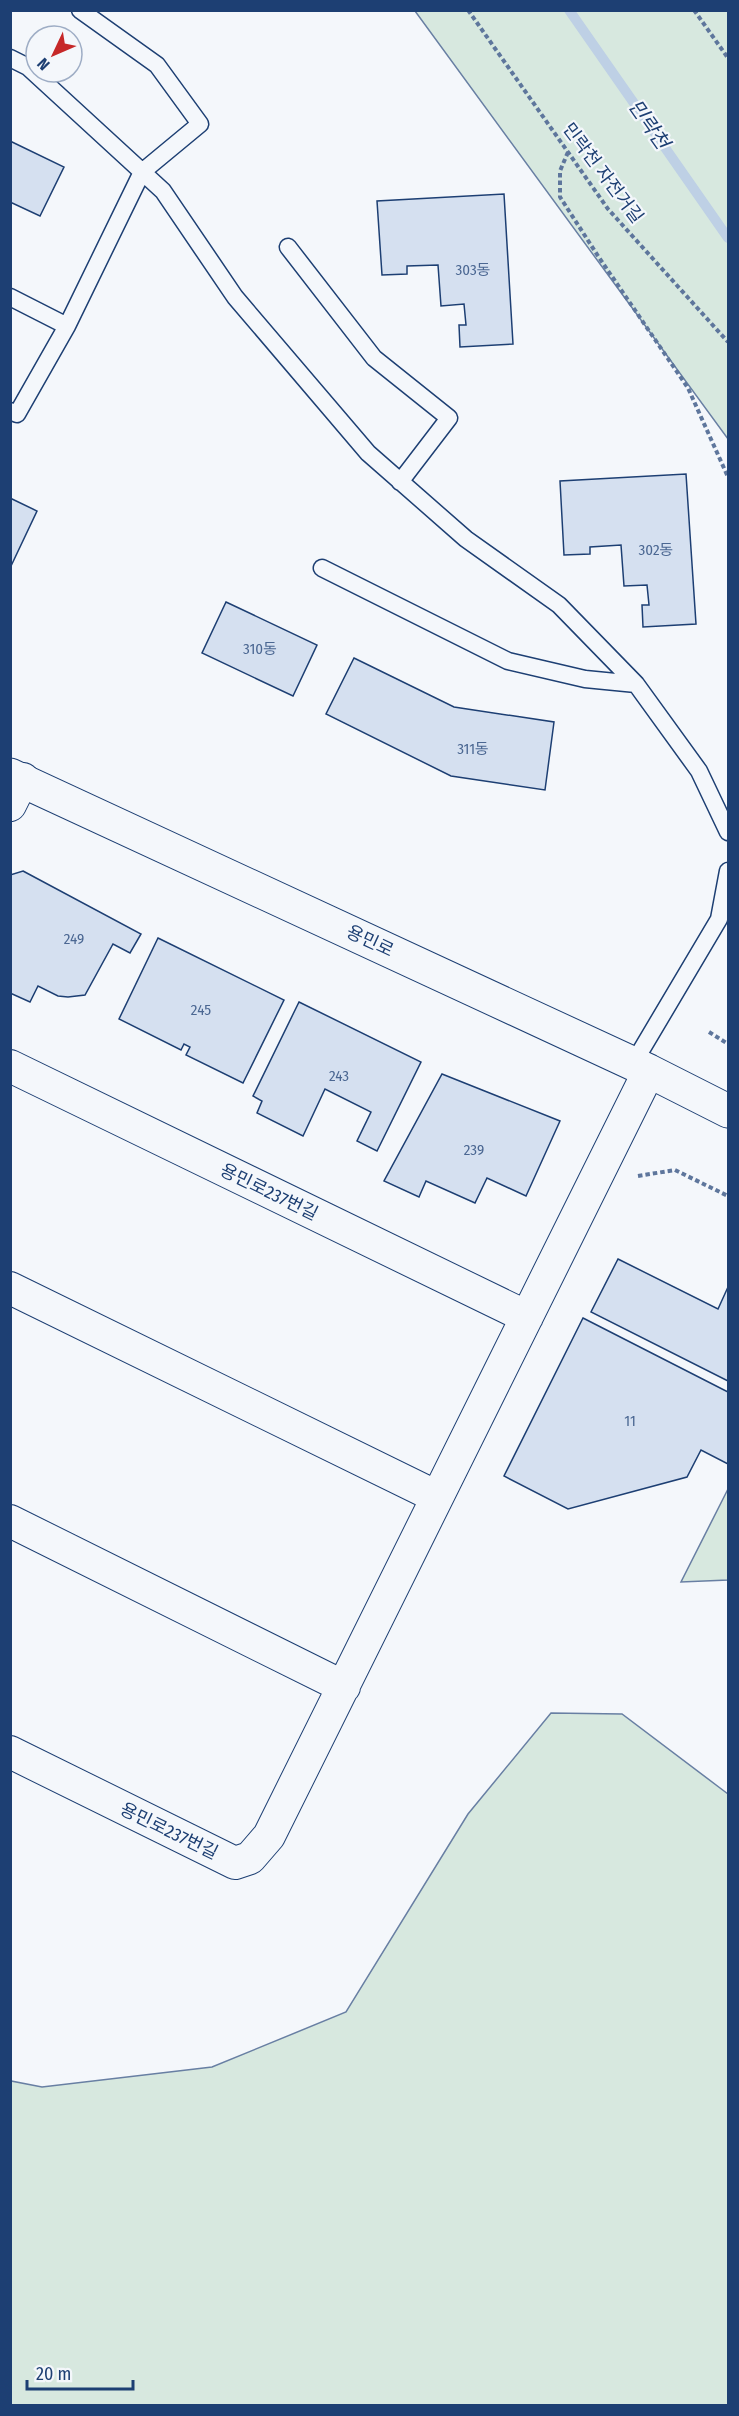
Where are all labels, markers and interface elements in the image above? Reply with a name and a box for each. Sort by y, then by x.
north arrow [24,24,84,84]
text: N [33,54,54,74]
water label: 민락천 [623,95,676,156]
street label: 민락천 자전거길 [558,118,648,228]
house number: 303동 [456,261,491,279]
house number: 302동 [639,541,673,559]
house number: 310동 [243,640,277,658]
house number: 311동 [457,740,489,758]
street label: 용민로 [343,921,397,961]
house number: 249 [64,930,84,948]
house number: 245 [191,1001,211,1019]
house number: 243 [329,1067,349,1085]
house number: 239 [464,1141,484,1159]
street label: 용민로237번길 [217,1159,321,1225]
house number: 11 [624,1412,636,1430]
street label: 용민로237번길 [117,1798,221,1864]
scale bar [27,2353,134,2391]
text: 20 m [36,2363,71,2385]

